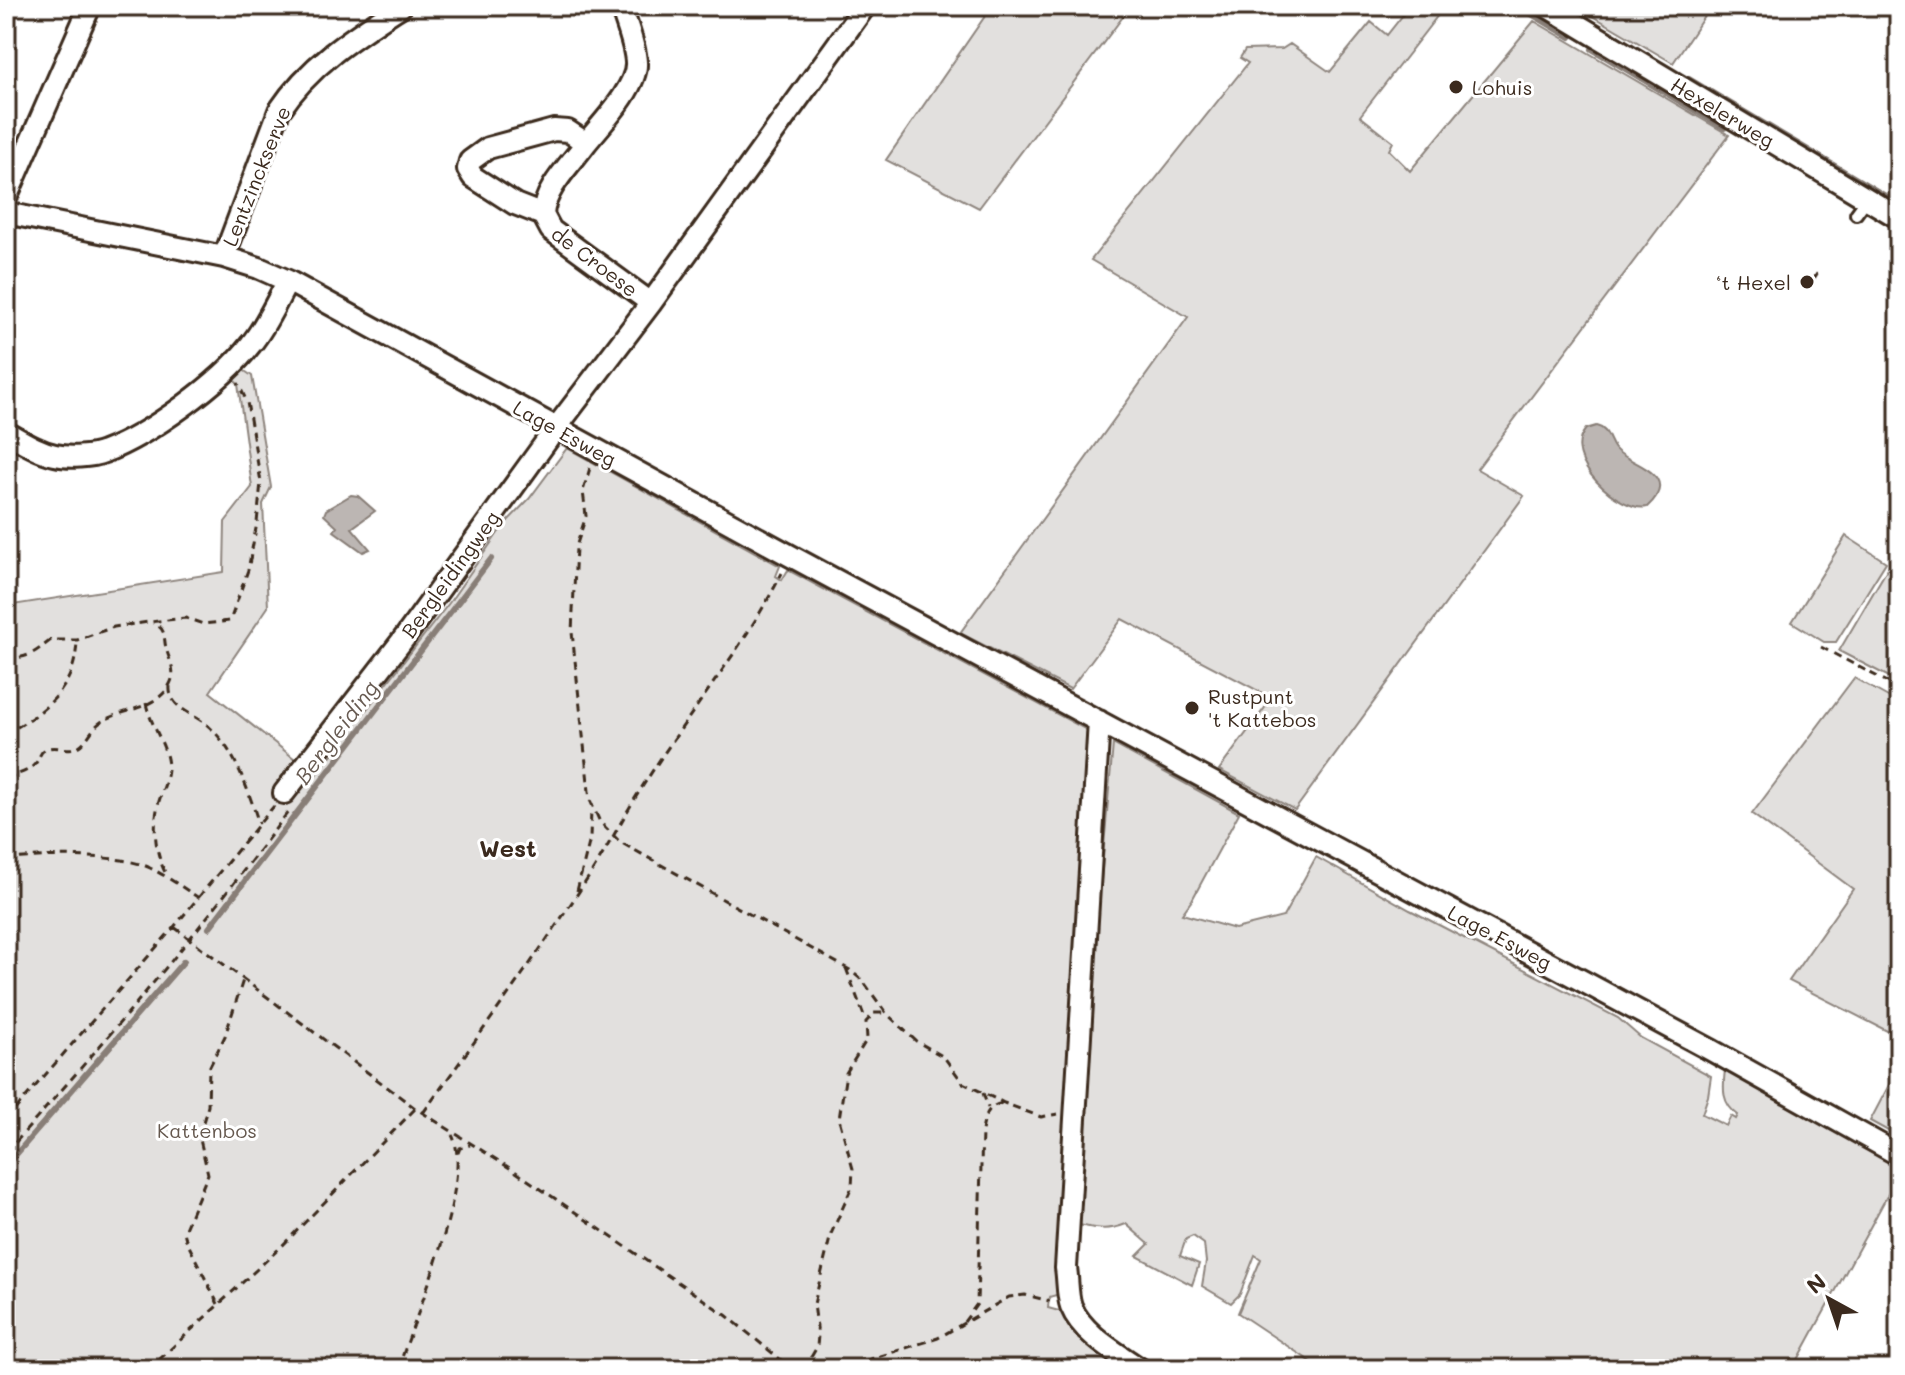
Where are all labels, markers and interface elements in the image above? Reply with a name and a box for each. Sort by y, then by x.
street label: Hexelerweg [1667,71,1779,153]
place label: Lohuis [1472,74,1532,100]
marker: Lohuis [1447,78,1465,96]
street label: Lentzinckserve [216,102,296,250]
street label: de Croese [546,220,644,302]
place label: ‘t Hexel [1716,269,1791,295]
marker: ‘t Hexel [1798,273,1816,291]
street label: Lage Esweg [509,394,621,472]
street label: Bergleidingweg [395,505,505,643]
water label: Bergleiding [288,674,385,790]
place label: Rustpunt 't Kattebos [1208,683,1317,732]
marker: Rustpunt 't Kattebos [1183,699,1201,717]
district label: West [479,832,537,863]
street label: Lage Esweg [1444,899,1556,975]
park label: Kattenbos [157,1117,257,1143]
north arrow [1789,1259,1869,1339]
text: N [1800,1267,1832,1300]

